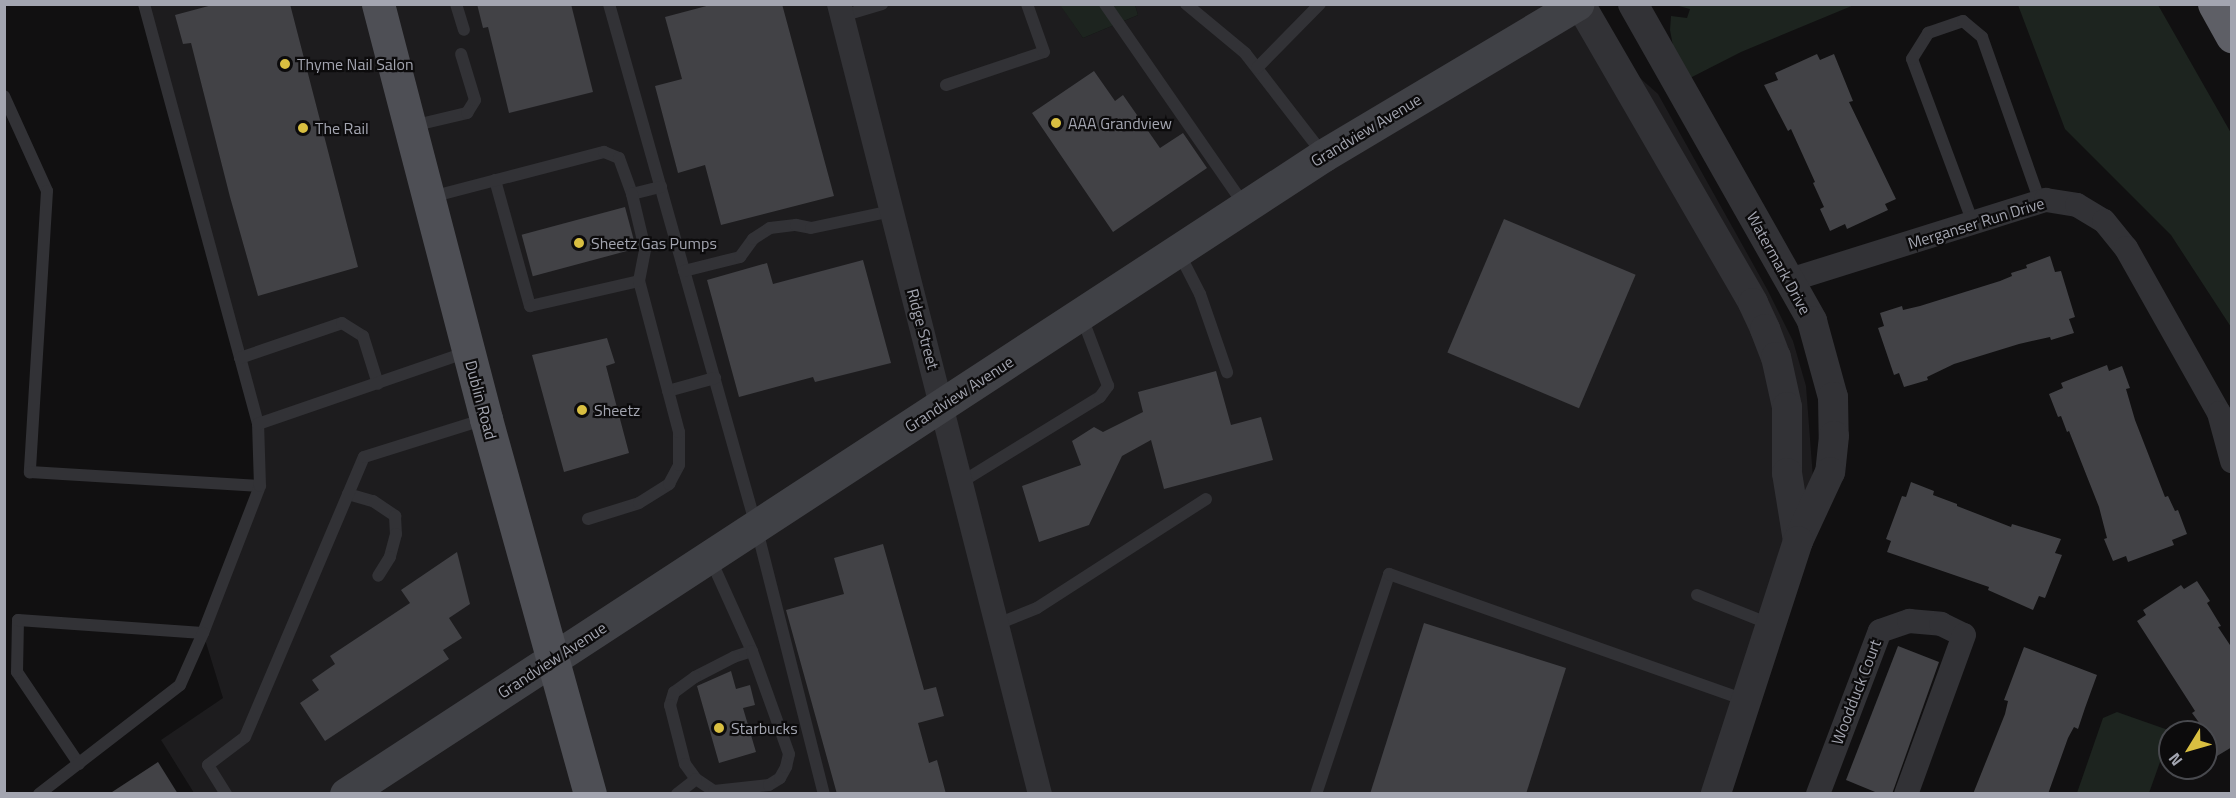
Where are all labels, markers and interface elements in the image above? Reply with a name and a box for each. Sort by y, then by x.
place label: Thyme Nail Salon [297,54,414,74]
marker: Thyme Nail Salon [278,57,292,71]
street label: Grandview Avenue [1307,89,1425,171]
place label: AAA Grandview [1068,113,1172,133]
marker: AAA Grandview [1049,116,1063,130]
place label: The Rail [315,118,369,138]
marker: The Rail [296,121,310,135]
street label: Merganser Run Drive [1905,193,2047,253]
street label: Watermark Drive [1743,208,1815,318]
place label: Sheetz Gas Pumps [591,233,717,253]
marker: Sheetz Gas Pumps [572,236,586,250]
street label: Ridge Street [903,286,943,372]
street label: Grandview Avenue [901,352,1017,436]
street label: Dublin Road [461,358,501,442]
place label: Sheetz [594,400,640,420]
marker: Sheetz [575,403,589,417]
street label: Grandview Avenue [494,618,610,702]
street label: Woodduck Court [1827,637,1885,747]
place label: Starbucks [731,718,798,738]
north arrow [2158,720,2218,780]
marker: Starbucks [712,721,726,735]
text: N [2162,748,2188,771]

